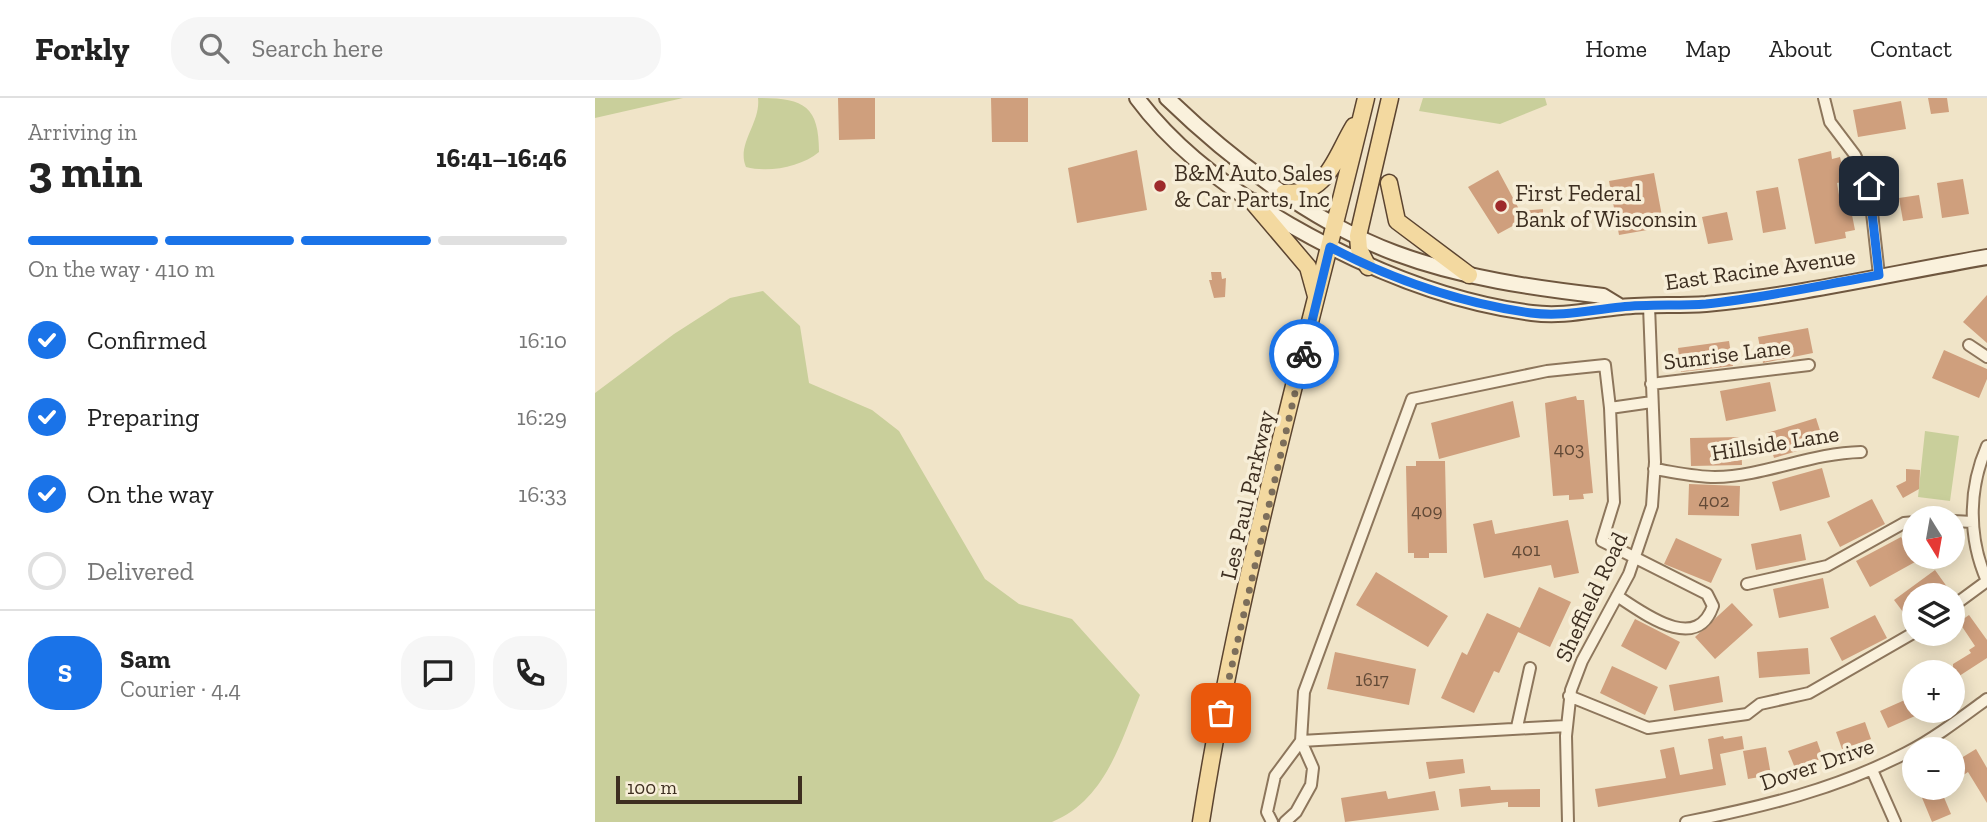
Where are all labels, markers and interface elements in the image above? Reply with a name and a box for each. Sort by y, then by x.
search box [171,17,661,80]
text: Forkly [35,29,129,68]
icon: search [195,29,233,67]
text: Search here [251,32,383,64]
text: Home [1585,34,1647,63]
text: Map [1685,34,1731,63]
text: About [1769,34,1832,63]
text: Contact [1870,34,1952,63]
text: Arriving in [28,118,137,146]
text: 16:41–16:46 [436,142,567,174]
text: 3 min [28,144,142,199]
pin [1839,156,1899,216]
place label: B&M Auto Sales & Car Parts, Inc [1174,159,1333,213]
icon: home [1850,167,1888,205]
marker: B&M Auto Sales & Car Parts, Inc [1152,178,1168,194]
place label: First Federal Bank of Wisconsin [1515,179,1697,233]
marker: First Federal Bank of Wisconsin [1493,198,1509,214]
street label: East Racine Avenue [1663,242,1857,296]
text: On the way · 410 m [28,255,215,283]
courier [1269,319,1339,389]
icon: check [28,321,66,359]
text: Confirmed [87,324,207,356]
text: 16:10 [519,326,567,354]
street label: Sunrise Lane [1662,332,1792,376]
icon: bike [1285,335,1323,373]
icon: check [28,398,66,436]
text: Preparing [87,401,199,433]
text: 16:29 [517,403,567,431]
street label: Les Paul Parkway [1214,407,1280,582]
street label: Hillside Lane [1709,419,1841,467]
house number: 403 [1554,437,1584,460]
icon: check [28,475,66,513]
text: On the way [87,478,214,510]
text: 16:33 [518,480,567,508]
house number: 402 [1699,489,1729,512]
house number: 409 [1411,499,1443,522]
north arrow [1902,506,1965,569]
map controls [1902,506,1965,800]
street label: Sheffield Road [1549,527,1633,666]
house number: 401 [1512,538,1540,561]
text: Delivered [87,555,194,587]
button: layers [1902,583,1965,646]
button: chat [401,636,475,710]
button: phone [493,636,567,710]
text: Sam [120,643,170,675]
text: S [58,657,72,689]
button: + [1902,660,1965,723]
house number: 1617 [1355,668,1389,691]
text: Courier · 4.4 [120,675,241,703]
pin [1191,683,1251,743]
icon: bag [1202,694,1240,732]
street label: Dover Drive [1756,731,1878,797]
button: − [1902,737,1965,800]
scale bar [616,773,801,805]
text: 100 m [627,776,677,799]

